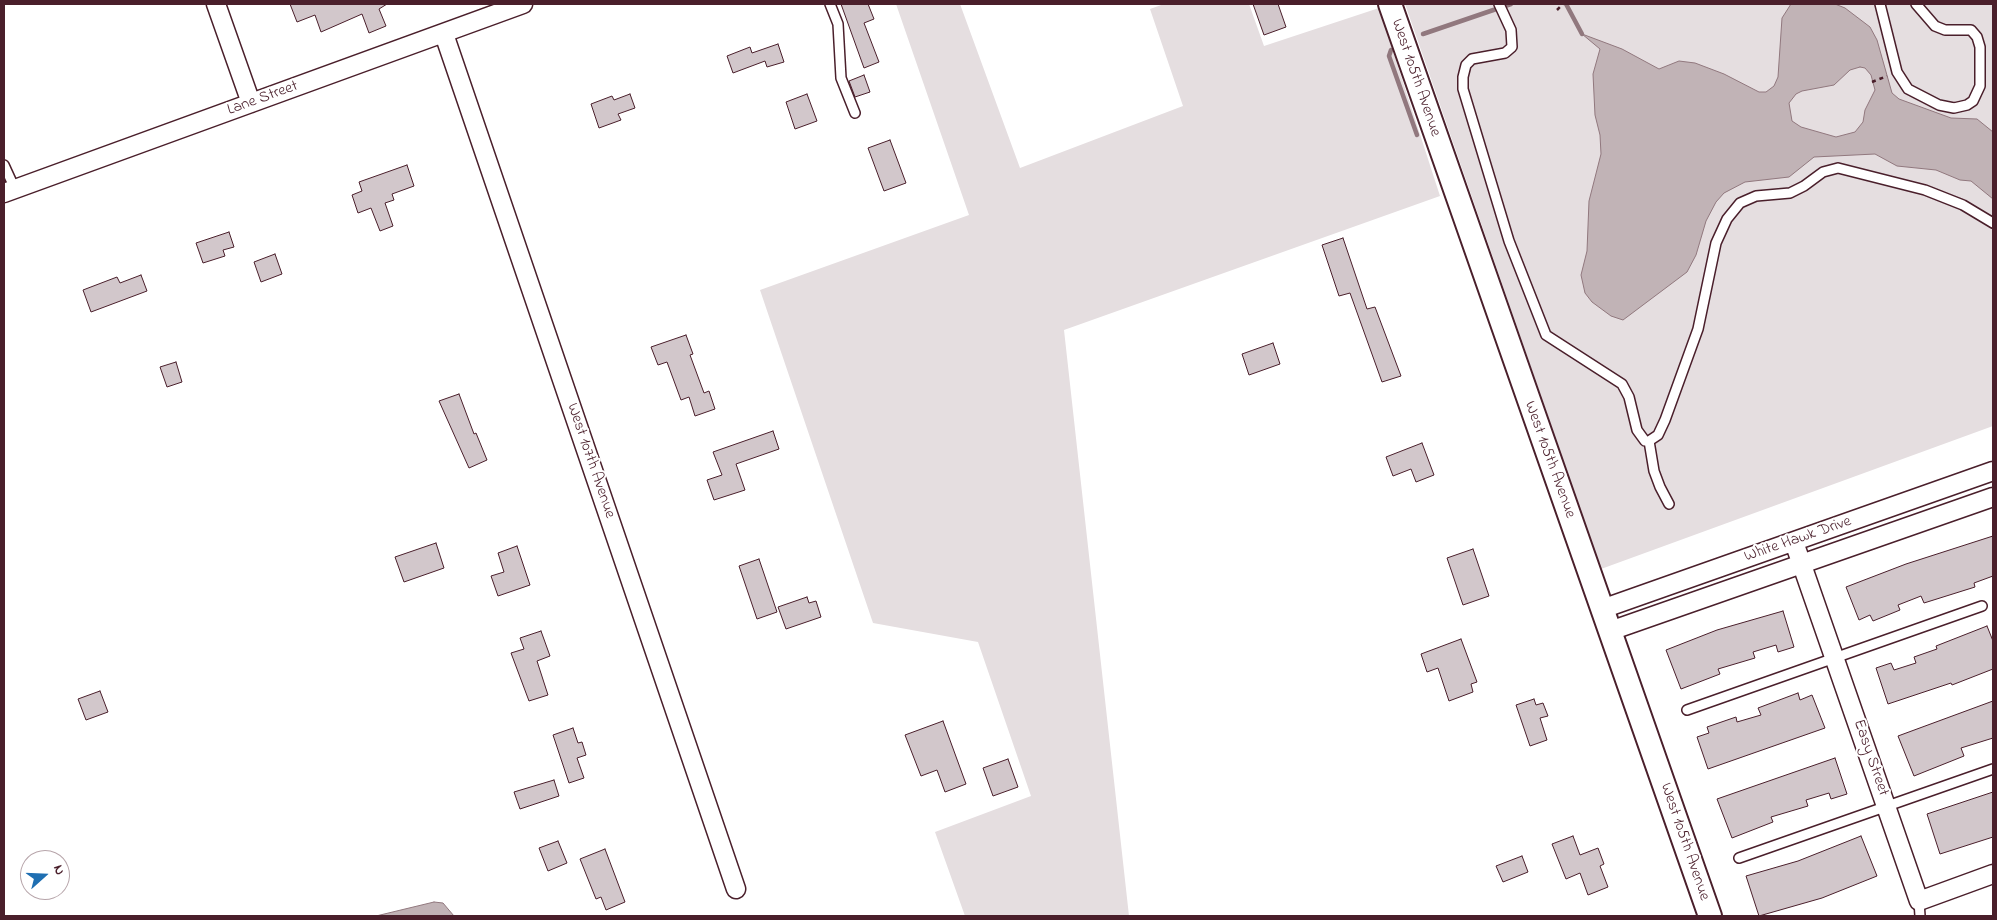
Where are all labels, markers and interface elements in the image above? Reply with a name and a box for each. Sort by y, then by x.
street label: West 105th Avenue [1386,17,1444,139]
street label: Lane Street [225,77,301,121]
street label: West 105th Avenue [1519,399,1579,521]
street label: West 107th Avenue [561,401,619,521]
street label: White Hawk Drive [1742,513,1854,567]
street label: Easy Street [1848,717,1892,799]
street label: West 105th Avenue [1655,781,1713,903]
north arrow [20,850,70,900]
text: N [47,862,70,878]

